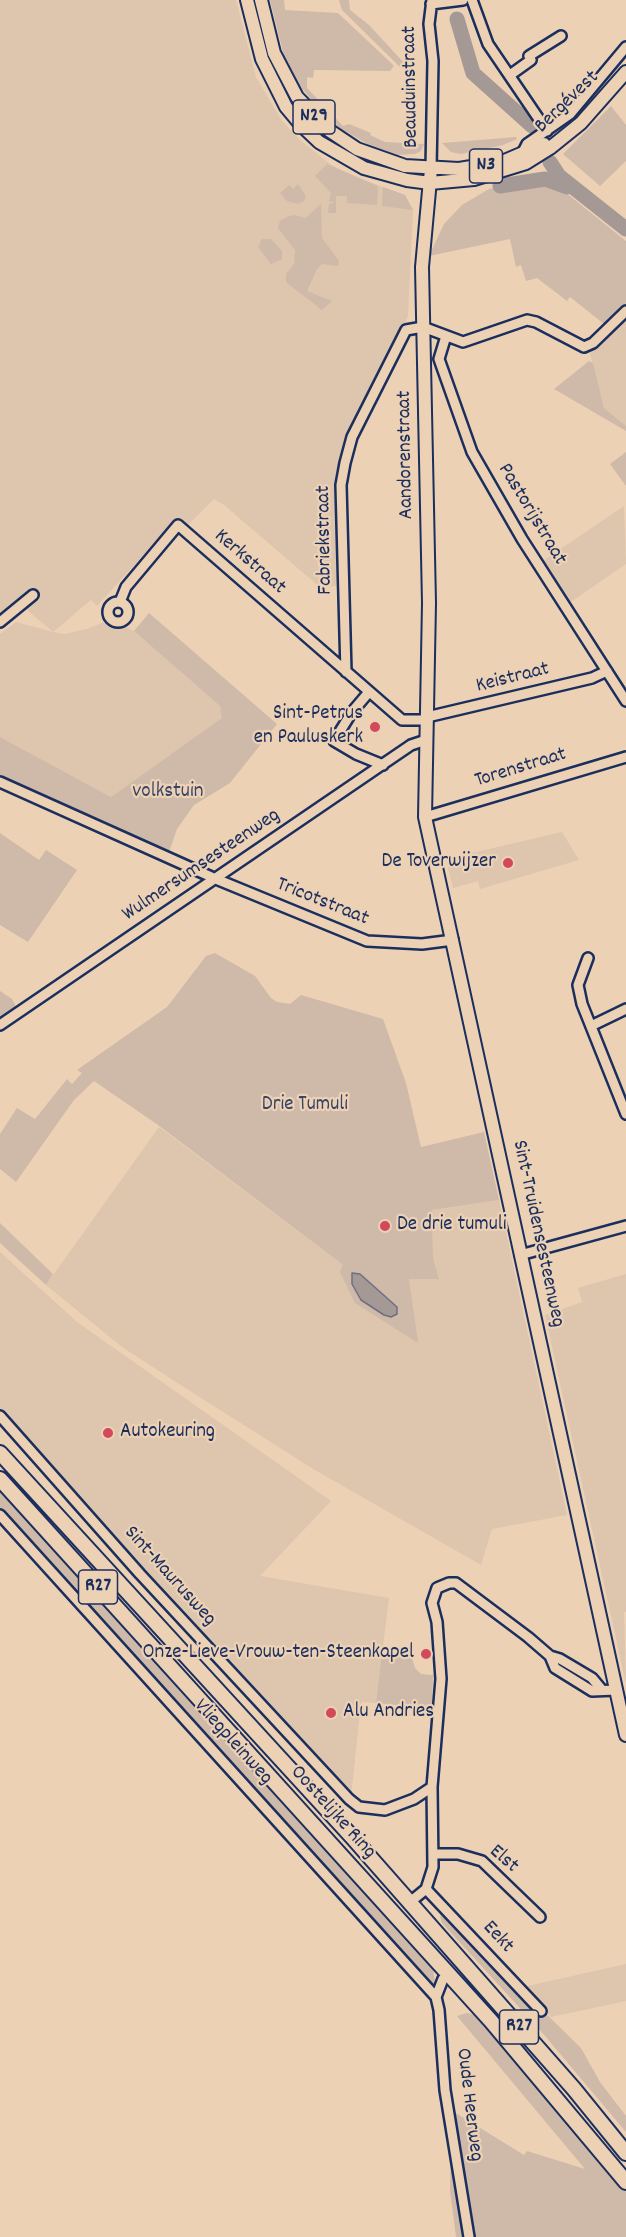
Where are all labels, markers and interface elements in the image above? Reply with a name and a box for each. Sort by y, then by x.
street label: Beauduinstraat [398,26,426,148]
street label: Bergévest [531,66,605,140]
road number: N29 [293,100,335,134]
road number: N3 [470,149,502,183]
street label: Aandorenstraat [393,390,421,520]
street label: Pastorijstraat [491,460,571,570]
street label: Fabriekstraat [312,485,340,595]
street label: Kerkstraat [208,525,290,601]
street label: Keistraat [474,658,552,700]
place label: Sint-Petrus en Pauluskerk [254,702,363,752]
marker: Sint-Petrus en Pauluskerk [368,720,382,734]
street label: Torenstraat [472,743,570,795]
park label: volkstuin [133,780,203,806]
street label: Wulmersumsesteenweg [118,804,286,928]
place label: De Toverwijzer [382,850,496,876]
marker: De Toverwijzer [501,856,515,870]
street label: Tricotstraat [272,873,372,933]
park label: Drie Tumuli [262,1093,348,1119]
street label: Sint-Truidensesteenweg [505,1138,569,1330]
place label: De drie tumuli [397,1213,507,1239]
marker: De drie tumuli [378,1219,392,1233]
place label: Autokeuring [120,1420,215,1446]
marker: Autokeuring [101,1426,115,1440]
street label: Sint-Maurusweg [117,1522,221,1632]
road number: R27 [78,1570,118,1604]
place label: Onze-Lieve-Vrouw-ten-Steenkapel [143,1641,414,1667]
marker: Onze-Lieve-Vrouw-ten-Steenkapel [419,1647,433,1661]
street label: Vliegpleinweg [187,1695,277,1791]
place label: Alu Andries [343,1700,434,1726]
marker: Alu Andries [324,1706,338,1720]
street label: Oostelijke Ring [283,1761,381,1865]
street label: Elst [483,1840,523,1880]
street label: Eekt [476,1917,518,1959]
road number: R27 [500,2010,538,2044]
street label: Oude Heerweg [449,2047,487,2163]

